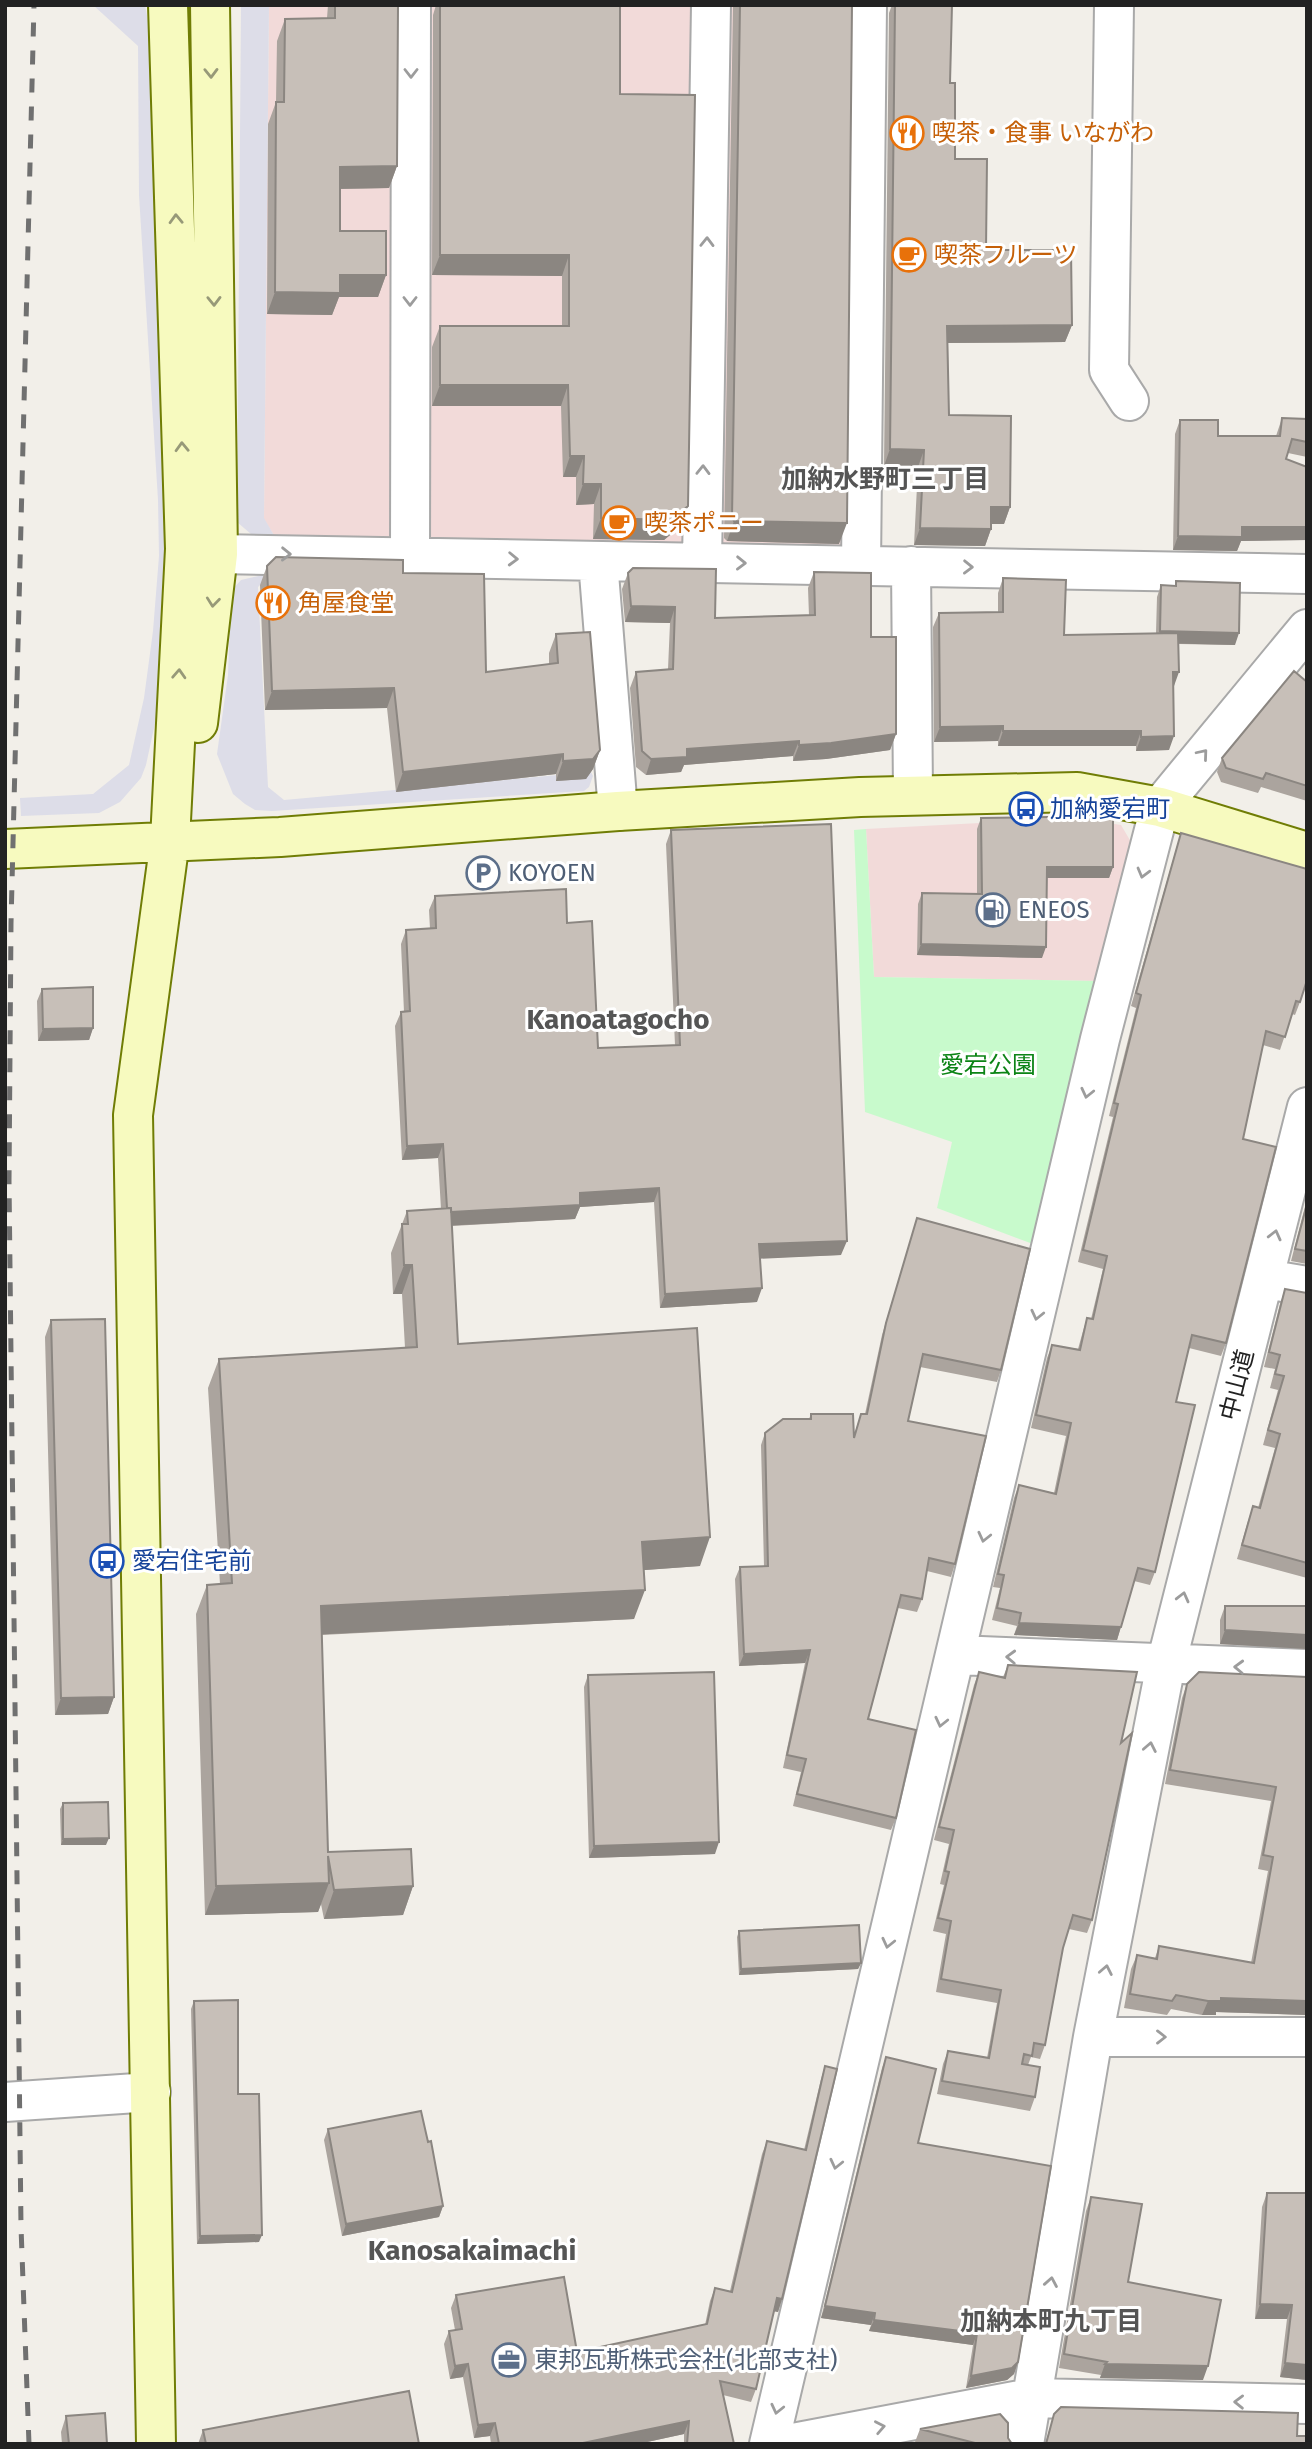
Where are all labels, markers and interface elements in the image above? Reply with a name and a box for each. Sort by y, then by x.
one-way arrow [203,68,218,79]
one-way arrow [403,69,419,79]
restaurant icon: 喫茶・食事 いながわ [888,114,926,152]
place label: 喫茶・食事 いながわ [932,119,1154,147]
one-way arrow [168,214,183,225]
cafe icon: 喫茶フルーツ [890,236,928,274]
one-way arrow [699,237,715,247]
place label: 喫茶フルーツ [934,241,1078,269]
one-way arrow [206,296,222,307]
one-way arrow [402,296,418,307]
one-way arrow [174,441,190,452]
one-way arrow [696,464,711,475]
district label: 加納水野町三丁目 [781,464,989,495]
cafe icon: 喫茶ポニー [600,504,638,542]
place label: 喫茶ポニー [644,509,764,537]
one-way arrow [281,547,292,562]
one-way arrow [508,551,519,566]
one-way arrow [735,556,746,571]
one-way arrow [963,559,974,575]
restaurant icon: 角屋食堂 [254,584,292,622]
place label: 角屋食堂 [298,589,394,617]
one-way arrow [206,597,221,608]
one-way arrow [171,668,186,679]
one-way arrow [1195,749,1208,762]
bus stop icon: 加納愛宕町 [1007,790,1045,828]
place label: 加納愛宕町 [1050,795,1170,823]
parking icon: KOYOEN [464,854,502,892]
place label: KOYOEN [508,859,596,887]
one-way arrow [1137,867,1151,879]
fuel station icon: ENEOS [974,891,1012,929]
place label: ENEOS [1018,896,1089,924]
district label: Kanoatagocho [526,1003,710,1036]
park label: 愛宕公園 [940,1051,1036,1079]
one-way arrow [1081,1087,1096,1099]
one-way arrow [1267,1229,1282,1241]
one-way arrow [1031,1309,1045,1321]
street label: 中山道 [1215,1347,1259,1423]
one-way arrow [978,1530,993,1542]
bus stop icon: 愛宕住宅前 [88,1542,126,1580]
place label: 愛宕住宅前 [132,1547,252,1575]
one-way arrow [1175,1592,1189,1604]
one-way arrow [1005,1650,1016,1665]
one-way arrow [1233,1659,1244,1674]
one-way arrow [934,1715,949,1727]
one-way arrow [1141,1741,1156,1753]
one-way arrow [882,1937,896,1949]
one-way arrow [1098,1964,1113,1976]
one-way arrow [1156,2029,1167,2045]
one-way arrow [829,2158,844,2170]
district label: Kanosakaimachi [368,2234,576,2267]
one-way arrow [1043,2276,1058,2288]
district label: 加納本町九丁目 [960,2306,1142,2337]
office icon: 東邦瓦斯株式会社(北部支社) [490,2341,528,2379]
place label: 東邦瓦斯株式会社(北部支社) [534,2346,838,2374]
one-way arrow [1233,2395,1244,2410]
one-way arrow [771,2403,786,2415]
one-way arrow [874,2420,886,2435]

